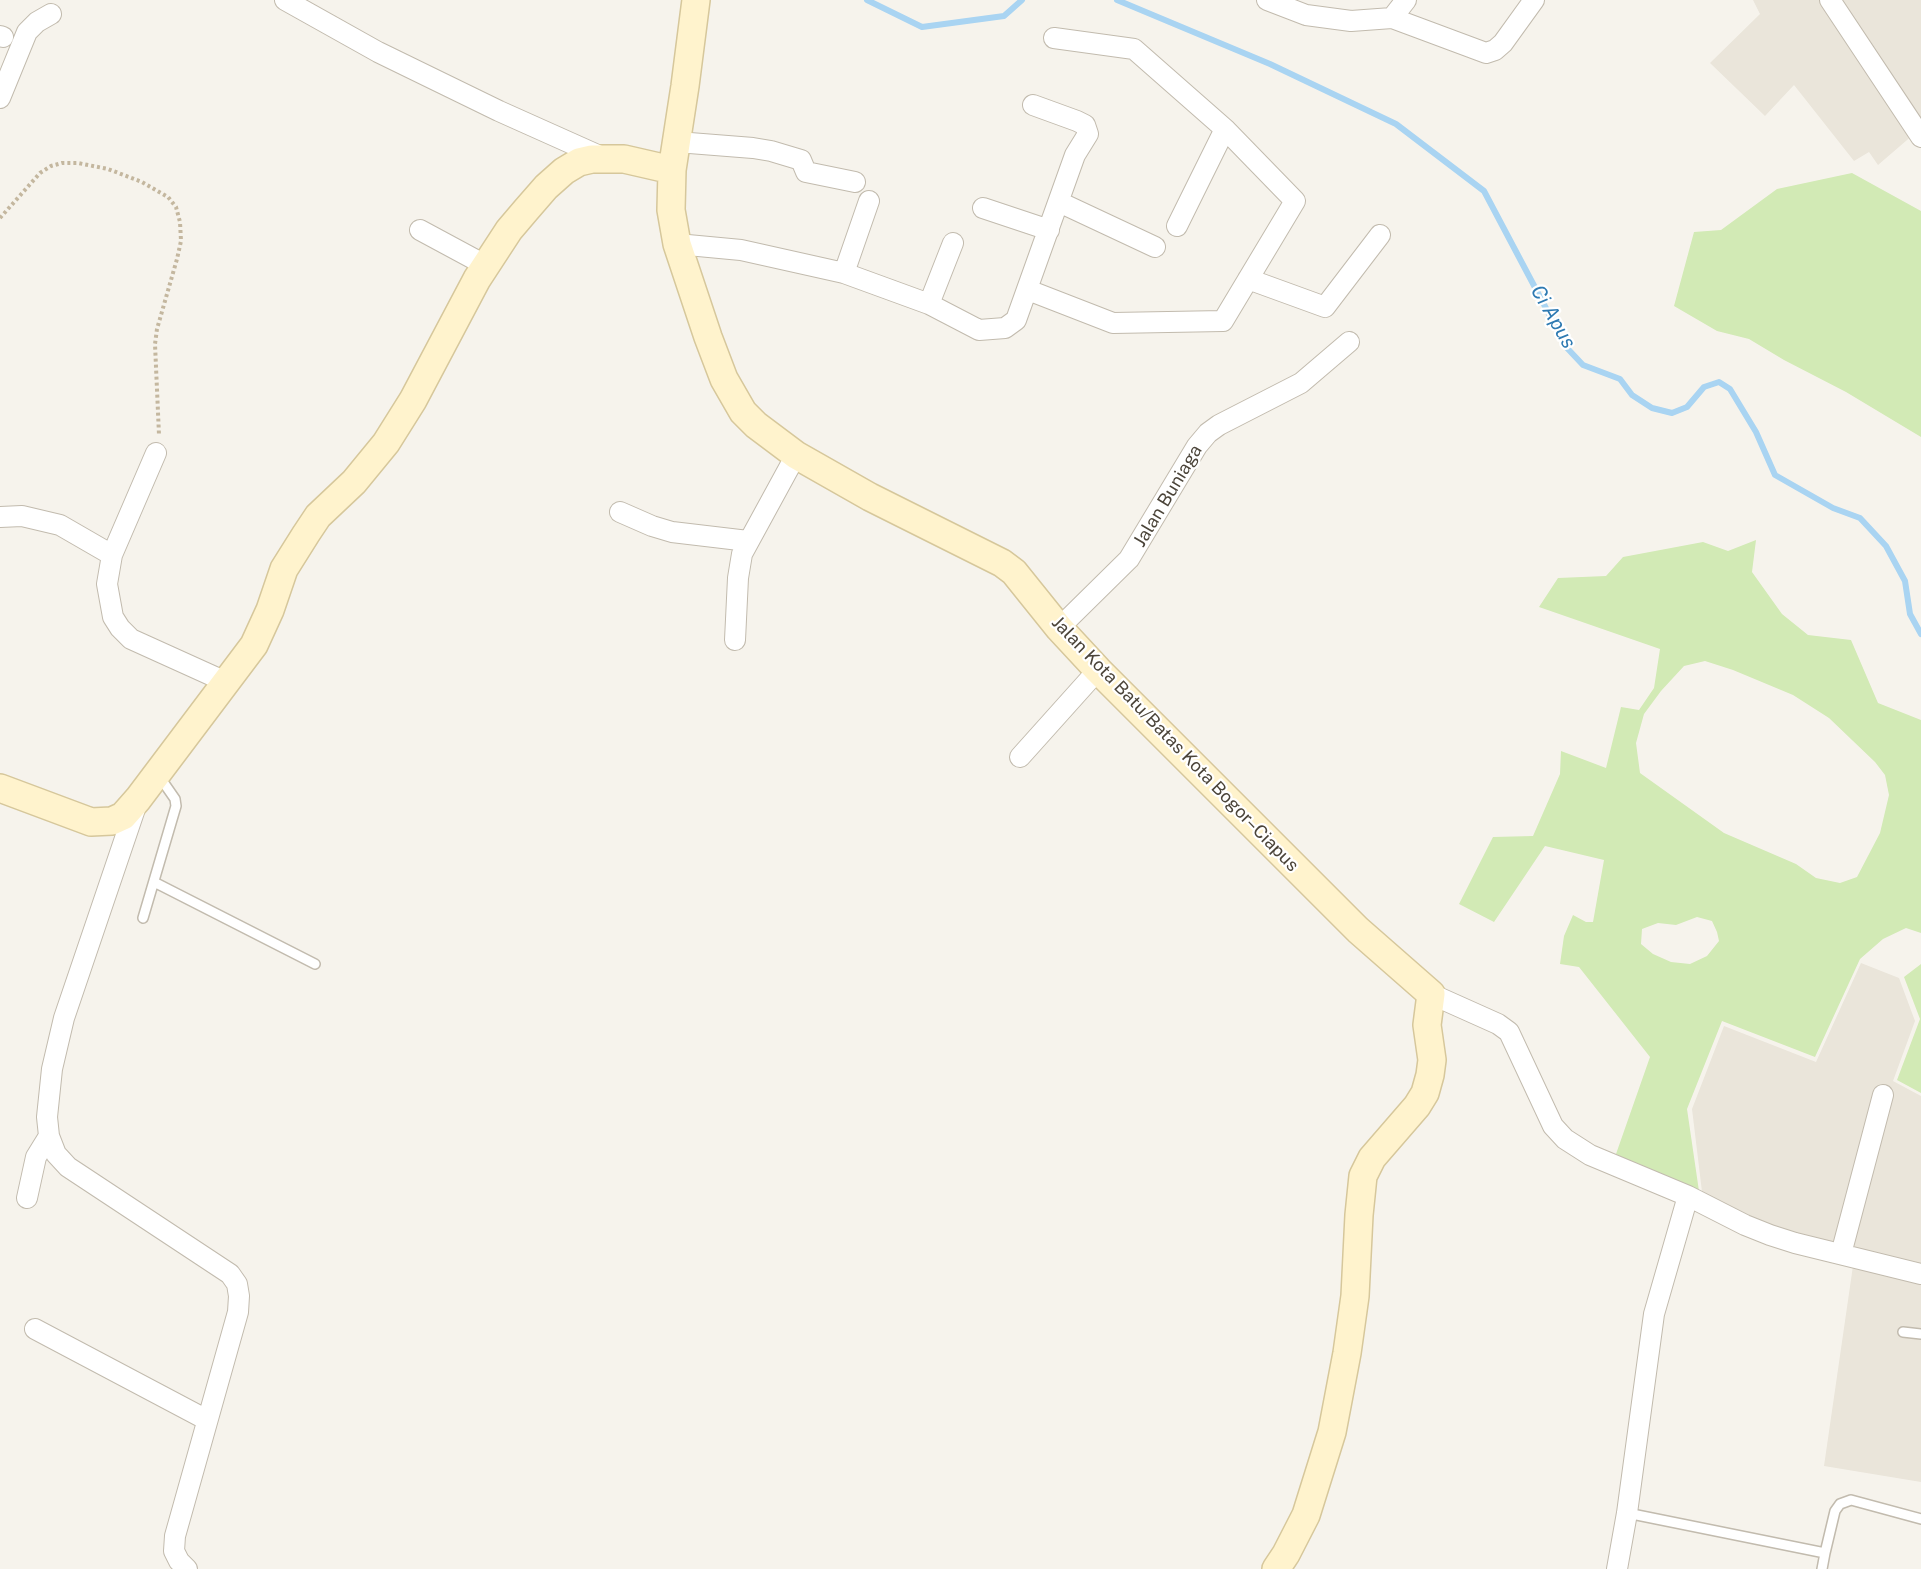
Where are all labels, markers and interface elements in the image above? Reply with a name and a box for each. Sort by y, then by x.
water label: Ci Apus [1525,281,1581,353]
street label: Jalan Buniaga [1129,441,1207,551]
street label: Jalan Kota Batu/Batas Kota Bogor–Ciapus [1047,612,1303,876]

